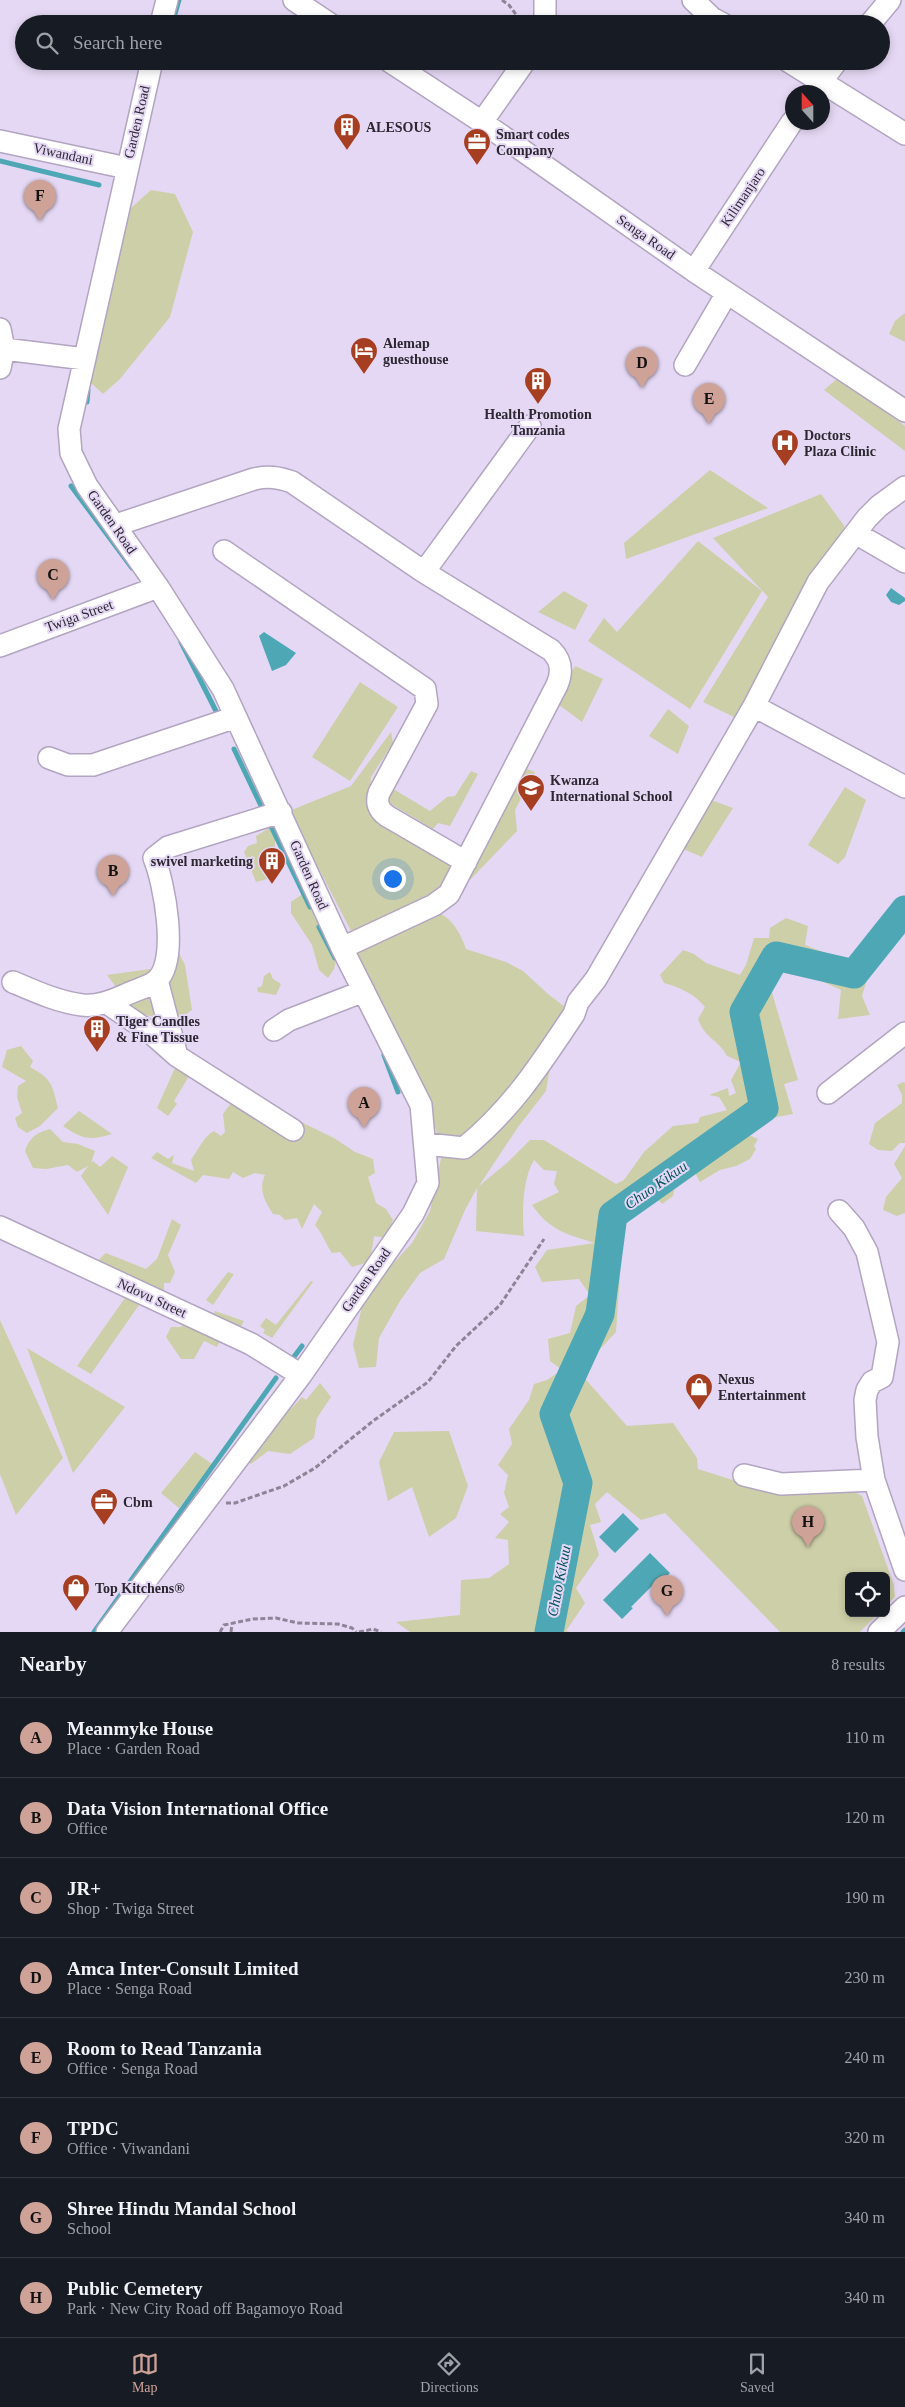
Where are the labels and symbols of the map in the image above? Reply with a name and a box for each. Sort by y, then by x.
street label: Garden Road [121,84,153,160]
north arrow [785,85,830,130]
building icon: ALESOUS [332,112,362,151]
place label: ALESOUS [366,120,432,135]
office icon: Smart codes Company [462,127,492,166]
place label: Smart codes Company [496,127,570,158]
street label: Viwandani [32,140,94,168]
street label: Kilimanjaro [718,165,768,229]
pin: F [24,180,56,221]
street label: Senga Road [614,212,678,262]
hotel icon: Alemap guesthouse [349,336,379,375]
place label: Alemap guesthouse [383,336,448,367]
pin: D [626,347,658,388]
building icon: Health Promotion Tanzania [523,366,553,405]
pin: E [693,383,725,424]
place label: Health Promotion Tanzania [484,407,592,438]
hospital icon: Doctors Plaza Clinic [770,428,800,467]
place label: Doctors Plaza Clinic [804,428,876,459]
street label: Garden Road [85,487,139,557]
pin: C [37,559,69,600]
street label: Twiga Street [43,597,115,635]
school or university icon: Kwanza International School [516,773,546,812]
place label: Kwanza International School [550,773,673,804]
street label: Garden Road [287,838,331,912]
building icon: swivel marketing [257,846,287,885]
place label: swivel marketing [151,854,253,869]
pin: B [97,855,129,896]
your location [380,866,406,892]
building icon: Tiger Candles & Fine Tissue [82,1014,112,1053]
place label: Tiger Candles & Fine Tissue [116,1014,200,1045]
pin: A [348,1087,380,1128]
water label: Chuo Kikuu [622,1158,690,1212]
street label: Garden Road [339,1245,393,1315]
street label: Ndovu Street [115,1276,189,1321]
shop icon: Nexus Entertainment [684,1372,714,1411]
place label: Nexus Entertainment [718,1372,806,1403]
office icon: Cbm [89,1487,119,1526]
place label: Cbm [123,1495,153,1510]
pin: H [792,1506,824,1547]
water label: Chuo Kikuu [544,1544,574,1618]
shop icon: Top Kitchens® [61,1573,91,1612]
pin: G [651,1575,683,1616]
place label: Top Kitchens® [95,1581,185,1596]

